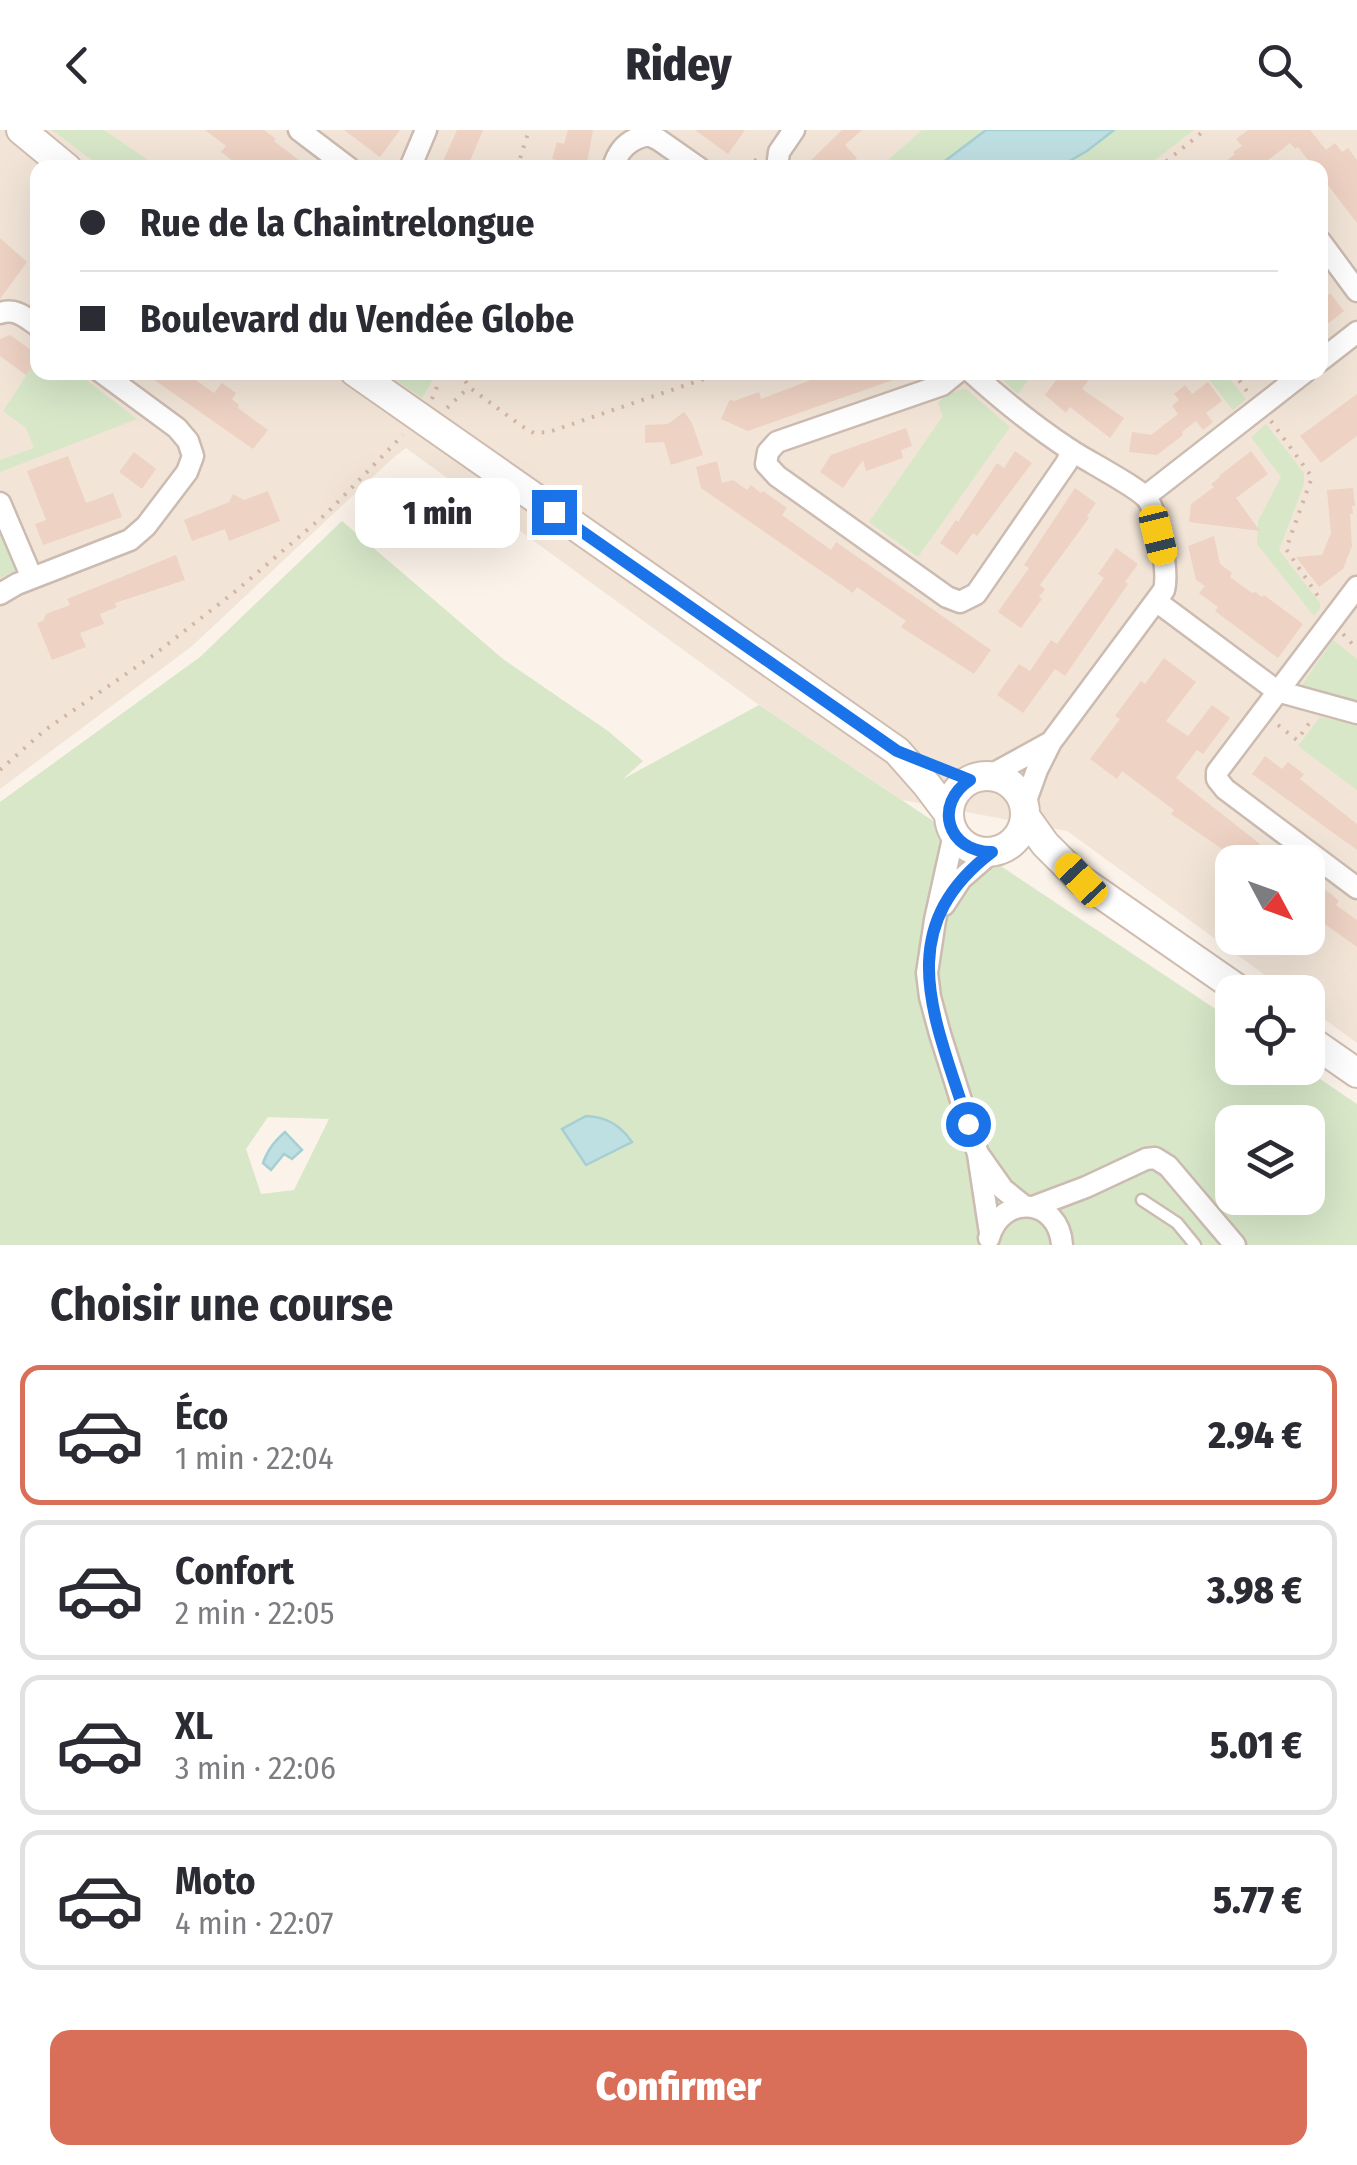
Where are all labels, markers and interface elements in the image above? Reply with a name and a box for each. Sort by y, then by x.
icon: back [50,38,105,93]
text: Ridey [625,38,732,92]
icon: search [1252,38,1307,93]
text: Rue de la Chaintrelongue [140,200,535,246]
text: Boulevard du Vendée Globe [140,296,574,342]
callout: 1 min [354,477,519,547]
route end [532,490,577,535]
text: 1 min [403,494,472,532]
car [1136,502,1180,568]
north arrow [1215,845,1325,955]
map controls [1215,845,1325,1215]
car [1050,848,1112,912]
button: locate [1215,975,1325,1085]
route start [946,1102,991,1147]
button: layers [1215,1105,1325,1215]
text: Choisir une course [50,1278,393,1332]
icon: car [55,1390,145,1480]
text: Éco [175,1393,228,1439]
text: 2.94 € [1208,1412,1302,1458]
text: 1 min · 22:04 [175,1439,334,1477]
icon: car [55,1545,145,1635]
text: Confort [175,1548,294,1594]
text: 3.98 € [1207,1567,1302,1613]
text: 2 min · 22:05 [175,1594,334,1632]
icon: car [55,1700,145,1790]
text: XL [175,1703,213,1749]
text: 5.01 € [1210,1722,1302,1768]
text: 3 min · 22:06 [175,1749,336,1787]
icon: car [55,1855,145,1945]
text: Moto [175,1858,256,1904]
text: 5.77 € [1213,1877,1302,1923]
text: 4 min · 22:07 [175,1904,333,1942]
button: Confirmer [50,2030,1307,2145]

